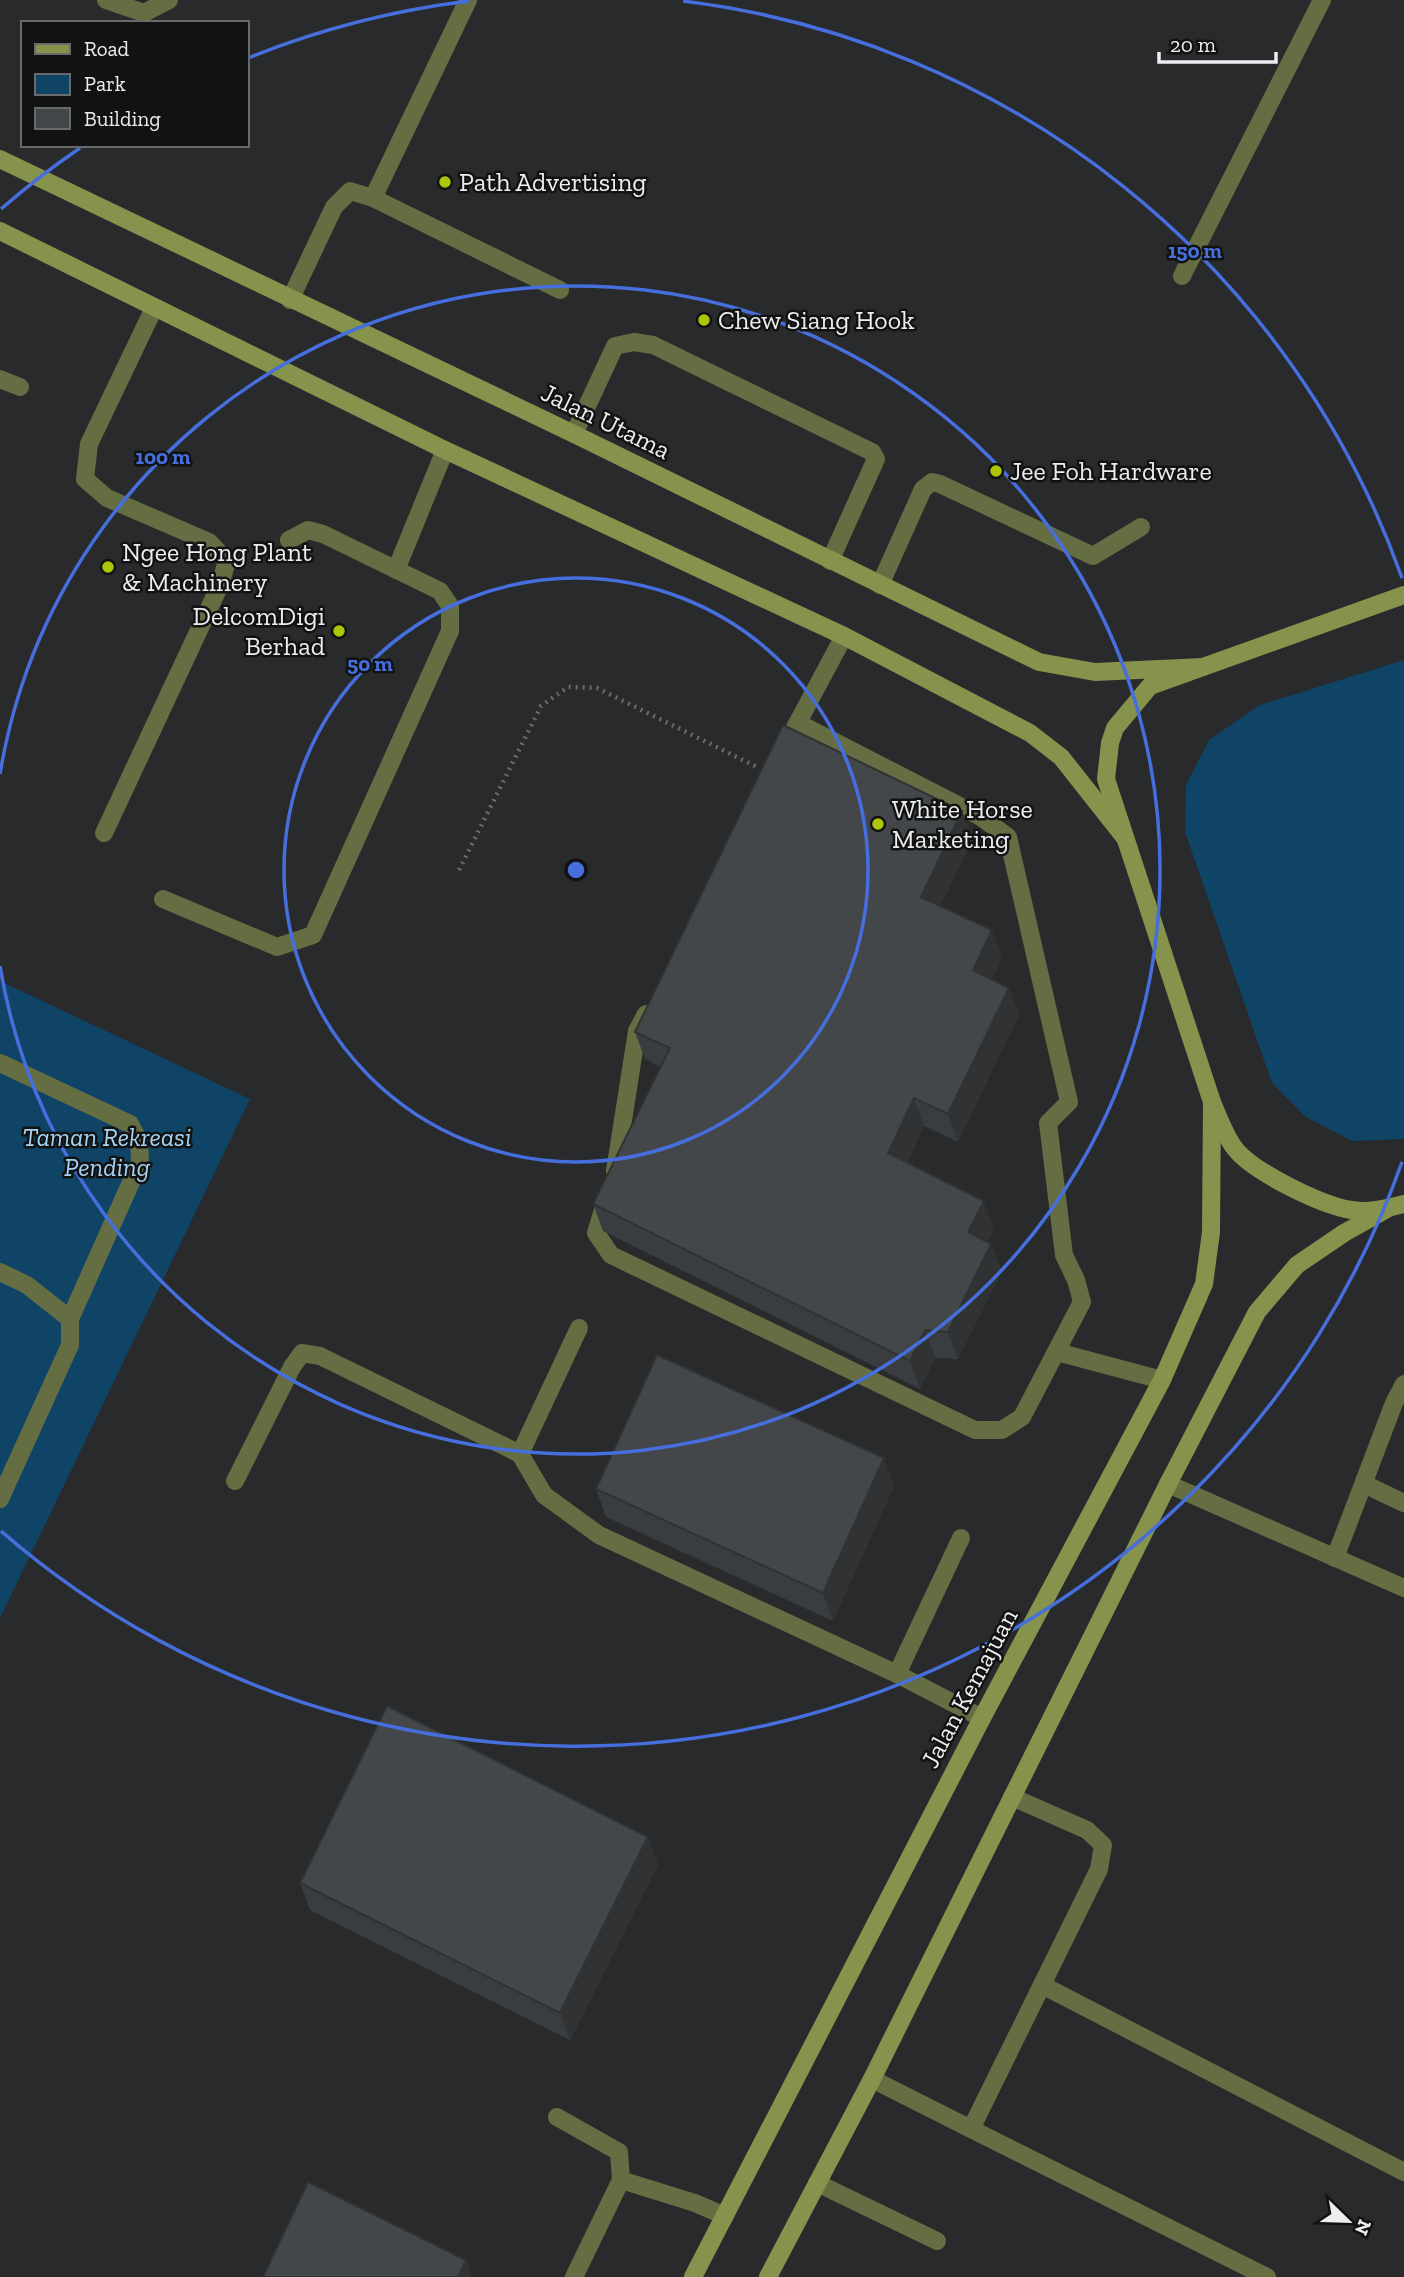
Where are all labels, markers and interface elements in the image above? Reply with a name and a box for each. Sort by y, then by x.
legend [21,21,248,147]
scale bar [1159,21,1276,65]
text: 20 m [1170,32,1216,57]
text: Road [84,36,130,61]
text: Park [84,71,126,96]
text: Building [84,106,161,131]
place label: Path Advertising [459,166,647,198]
marker: Path Advertising [437,174,453,190]
text: 150 m [1168,238,1223,263]
place label: Chew Siang Hook [718,304,915,336]
marker: Chew Siang Hook [696,312,712,328]
street label: Jalan Utama [536,376,676,466]
text: 100 m [136,444,191,469]
place label: Jee Foh Hardware [1010,455,1212,487]
marker: Jee Foh Hardware [988,463,1004,479]
place label: Ngee Hong Plant & Machinery [122,536,312,598]
marker: Ngee Hong Plant & Machinery [100,559,116,575]
place label: DelcomDigi Berhad [193,600,325,662]
marker: DelcomDigi Berhad [331,623,347,639]
text: 50 m [347,651,393,676]
place label: White Horse Marketing [892,793,1033,855]
marker: White Horse Marketing [870,816,886,832]
centre of rings [564,858,588,882]
park label: Taman Rekreasi Pending [22,1121,192,1183]
street label: Jalan Kemajuan [914,1603,1024,1773]
north arrow [1313,2186,1383,2256]
text: N [1350,2216,1377,2239]

